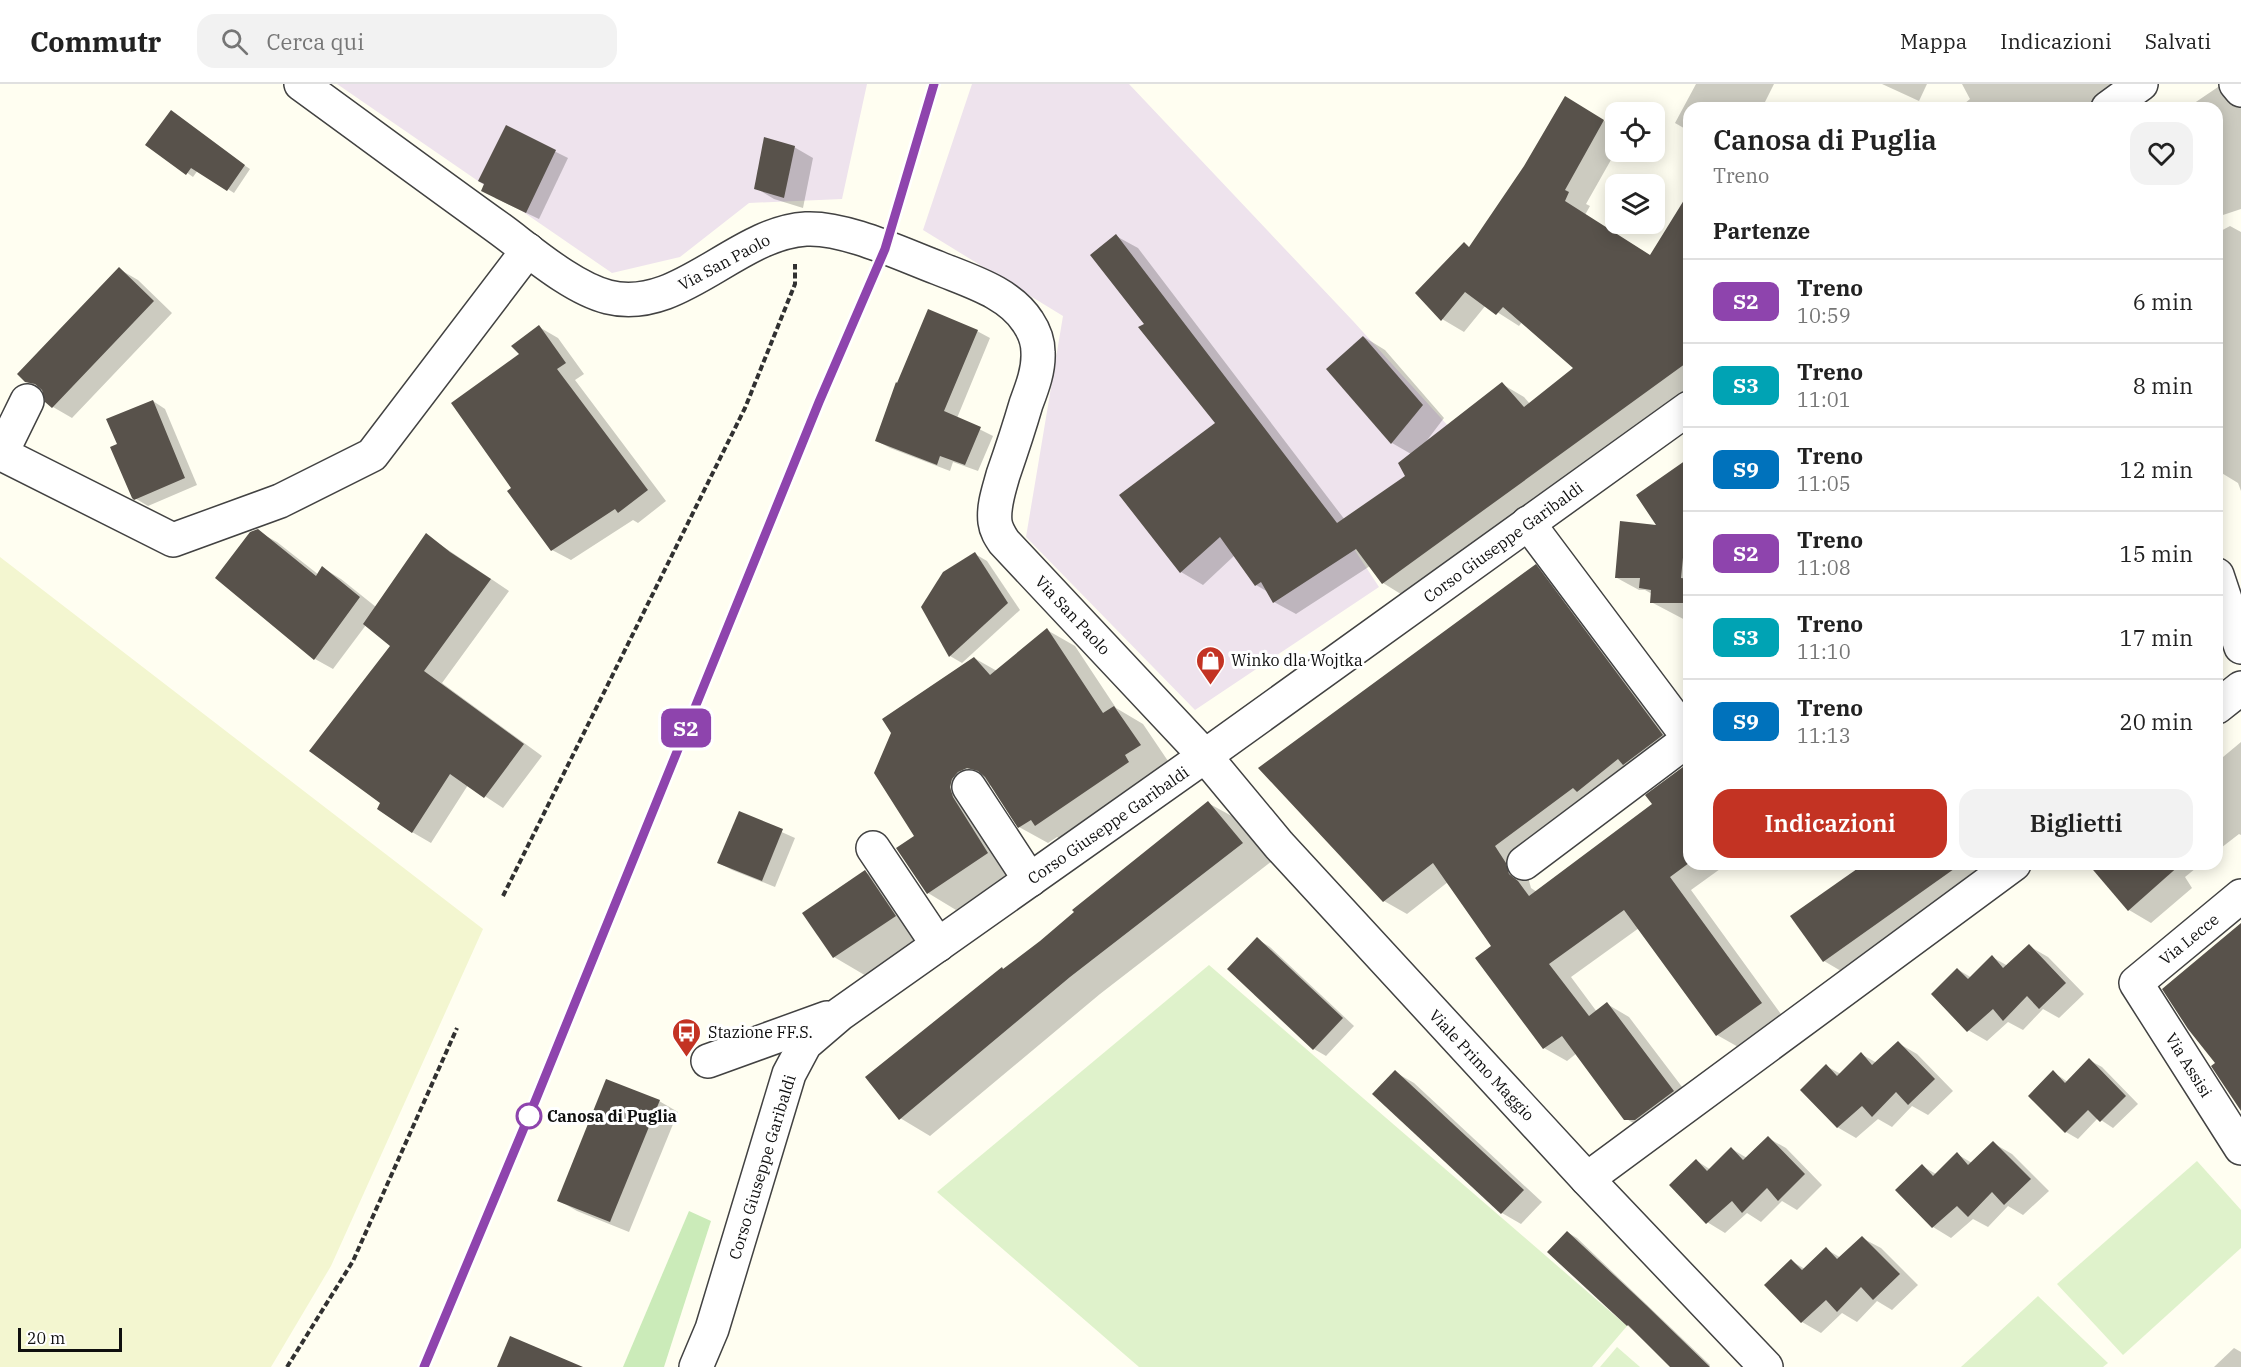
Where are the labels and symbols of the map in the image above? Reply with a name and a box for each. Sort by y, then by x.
street label: Via San Paolo [675,229,773,295]
street label: Corso Giuseppe Garibaldi [1419,477,1587,607]
street label: Via San Paolo [1031,571,1115,659]
shop icon: Winko dla Wojtka [1194,644,1226,686]
place label: Winko dla Wojtka [1231,650,1363,670]
line badge: S2 [659,708,713,748]
street label: Corso Giuseppe Garibaldi [1023,762,1193,888]
street label: Via Lecce [2155,909,2223,969]
street label: Viale Primo Maggio [1425,1005,1539,1125]
bus stop icon: Stazione FF.S. [671,1016,703,1058]
place label: Stazione FF.S. [708,1022,813,1042]
street label: Via Assisi [2161,1029,2217,1101]
street label: Corso Giuseppe Garibaldi [724,1072,800,1262]
marker: Canosa di Puglia [516,1103,542,1129]
place label: Canosa di Puglia [547,1106,677,1126]
scale bar [18,1325,122,1352]

